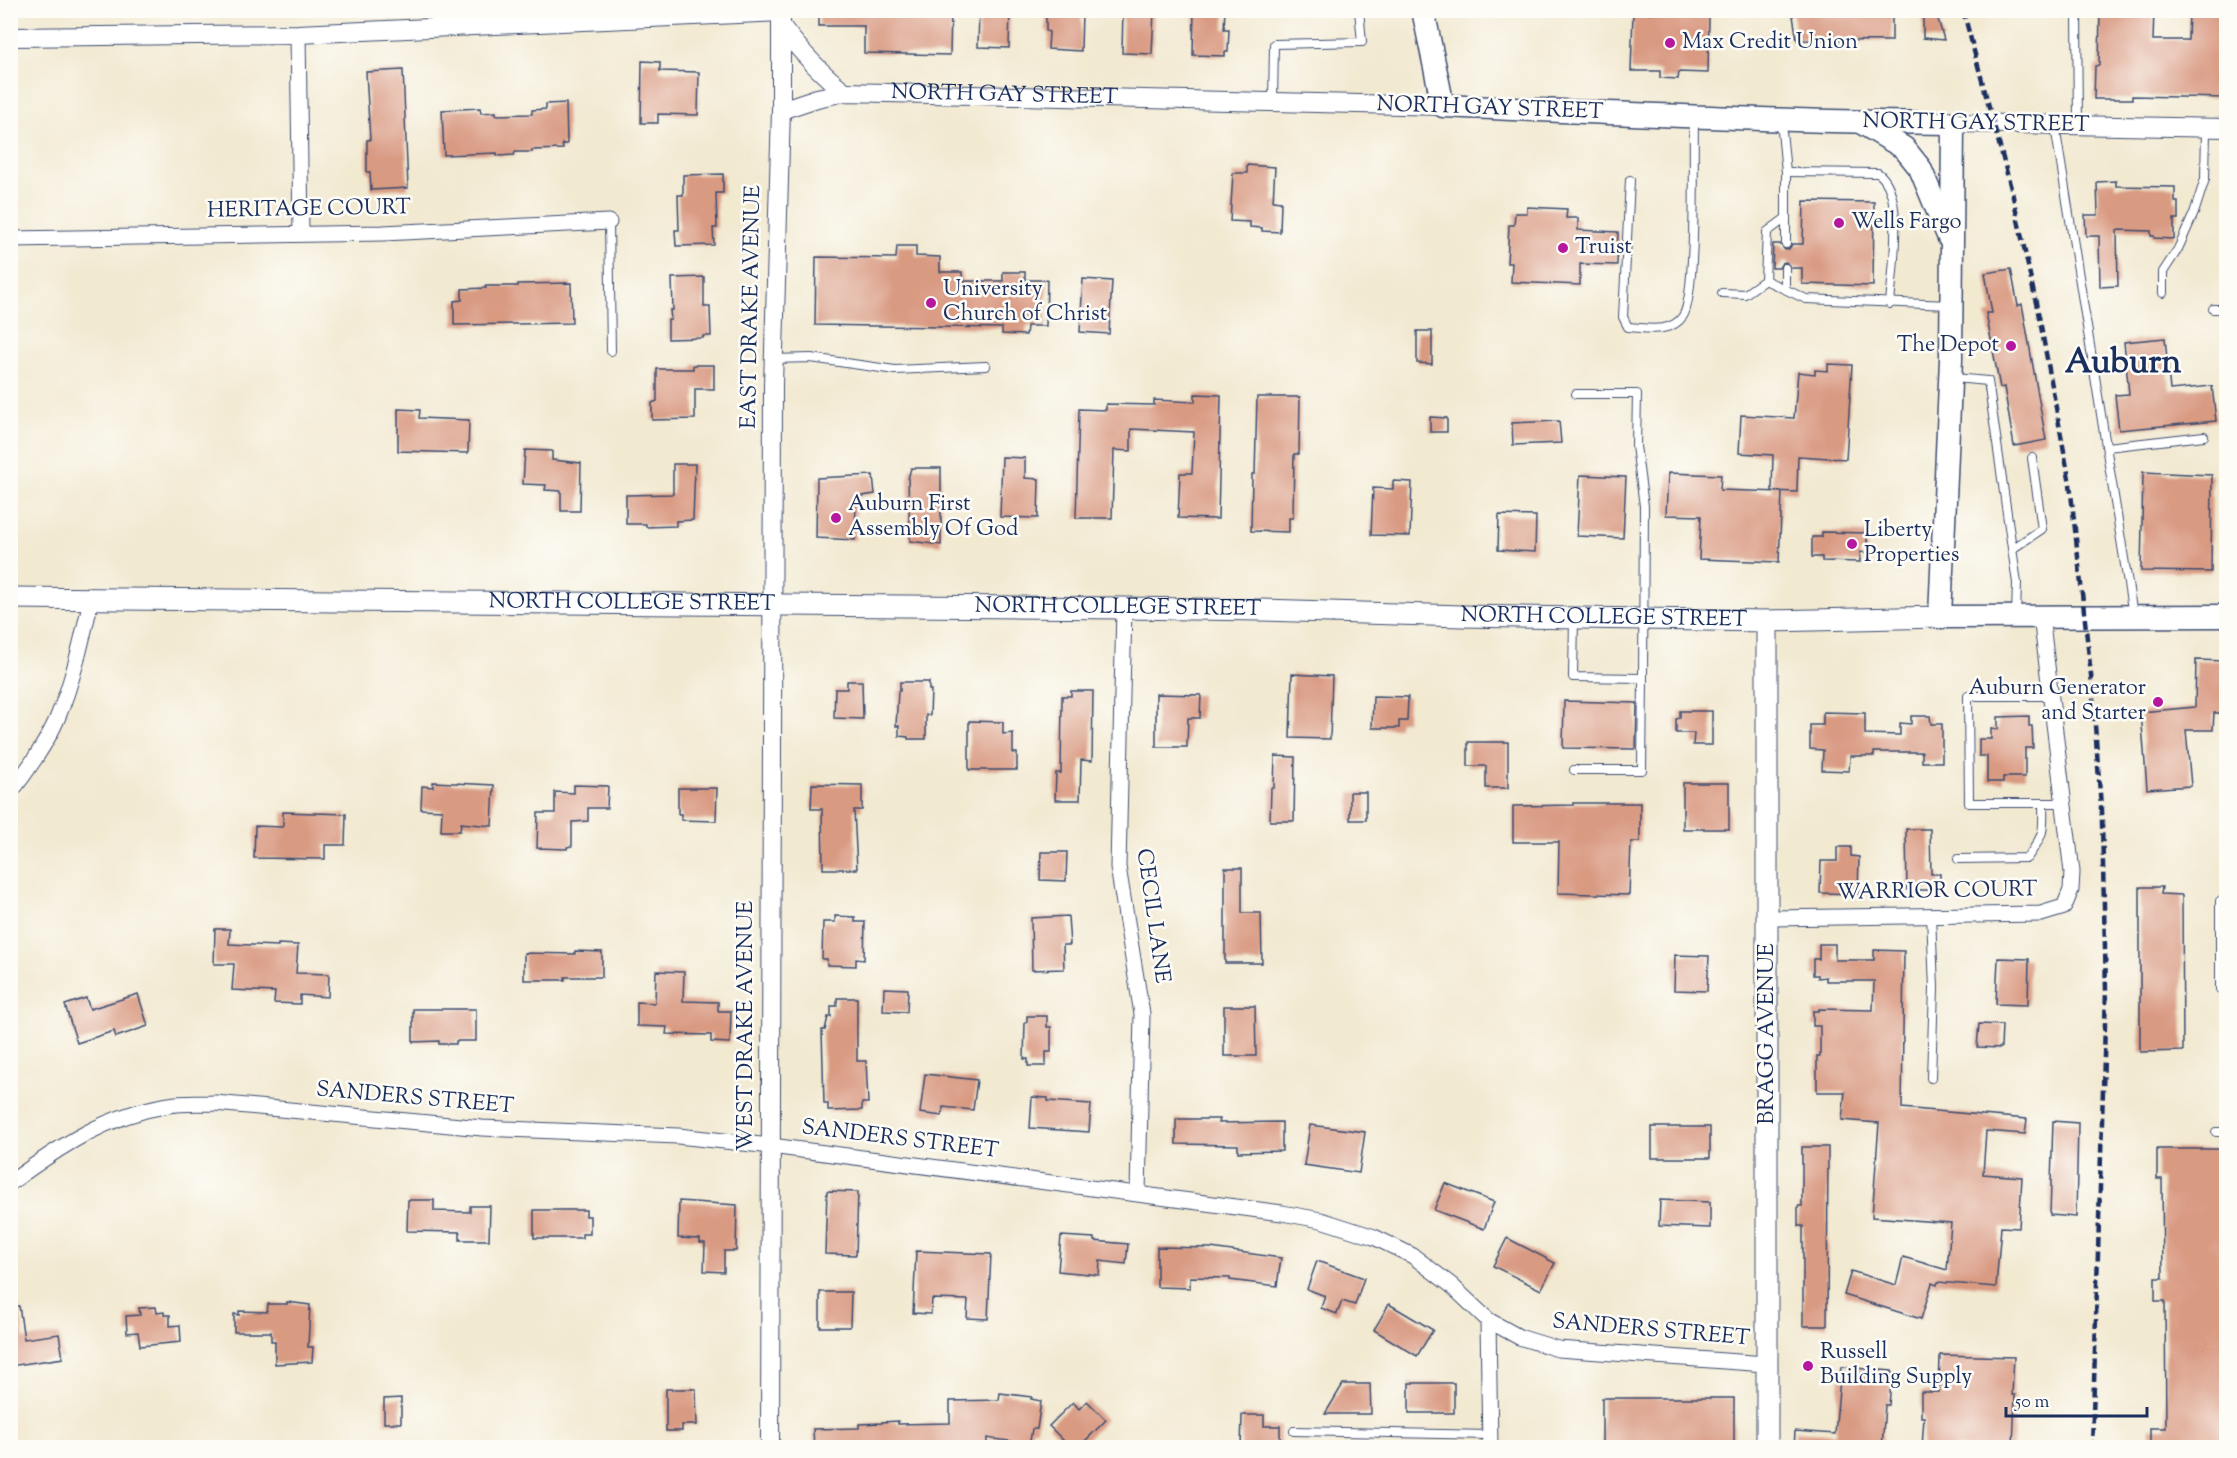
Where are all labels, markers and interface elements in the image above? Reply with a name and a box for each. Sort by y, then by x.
place label: Max Credit Union [1682,27,1858,59]
marker: Max Credit Union [1663,36,1677,50]
street label: NORTH GAY STREET [890,77,1119,114]
street label: NORTH GAY STREET [1376,89,1605,129]
street label: NORTH GAY STREET [1862,106,2090,142]
street label: EAST DRAKE AVENUE [734,185,770,429]
street label: HERITAGE COURT [207,192,412,228]
place label: Wells Fargo [1851,207,1962,239]
marker: Wells Fargo [1832,216,1846,230]
place label: Truist [1575,232,1632,264]
marker: Truist [1556,241,1570,255]
place label: University Church of Christ [943,274,1108,331]
marker: University Church of Christ [924,296,938,310]
place label: The Depot [1897,330,1999,362]
marker: The Depot [2004,339,2018,353]
district label: Auburn [2065,339,2181,388]
place label: Auburn First Assembly Of God [848,489,1018,546]
marker: Auburn First Assembly Of God [829,511,843,525]
place label: Liberty Properties [1864,515,1959,572]
marker: Liberty Properties [1845,537,1859,551]
street label: NORTH COLLEGE STREET [489,586,776,621]
street label: NORTH COLLEGE STREET [975,591,1262,626]
street label: NORTH COLLEGE STREET [1460,600,1748,637]
place label: Auburn Generator and Starter [1969,673,2146,730]
marker: Auburn Generator and Starter [2151,695,2165,709]
street label: CECIL LANE [1127,846,1177,986]
street label: WARRIOR COURT [1836,874,2038,910]
street label: WEST DRAKE AVENUE [731,901,763,1151]
street label: BRAGG AVENUE [1752,943,1784,1125]
street label: SANDERS STREET [315,1074,516,1124]
street label: SANDERS STREET [800,1112,1001,1168]
street label: SANDERS STREET [1551,1306,1752,1356]
place label: Russell Building Supply [1820,1337,1972,1394]
marker: Russell Building Supply [1801,1359,1815,1373]
scale bar [2006,1380,2147,1418]
text: 50 m [2014,1390,2050,1416]

